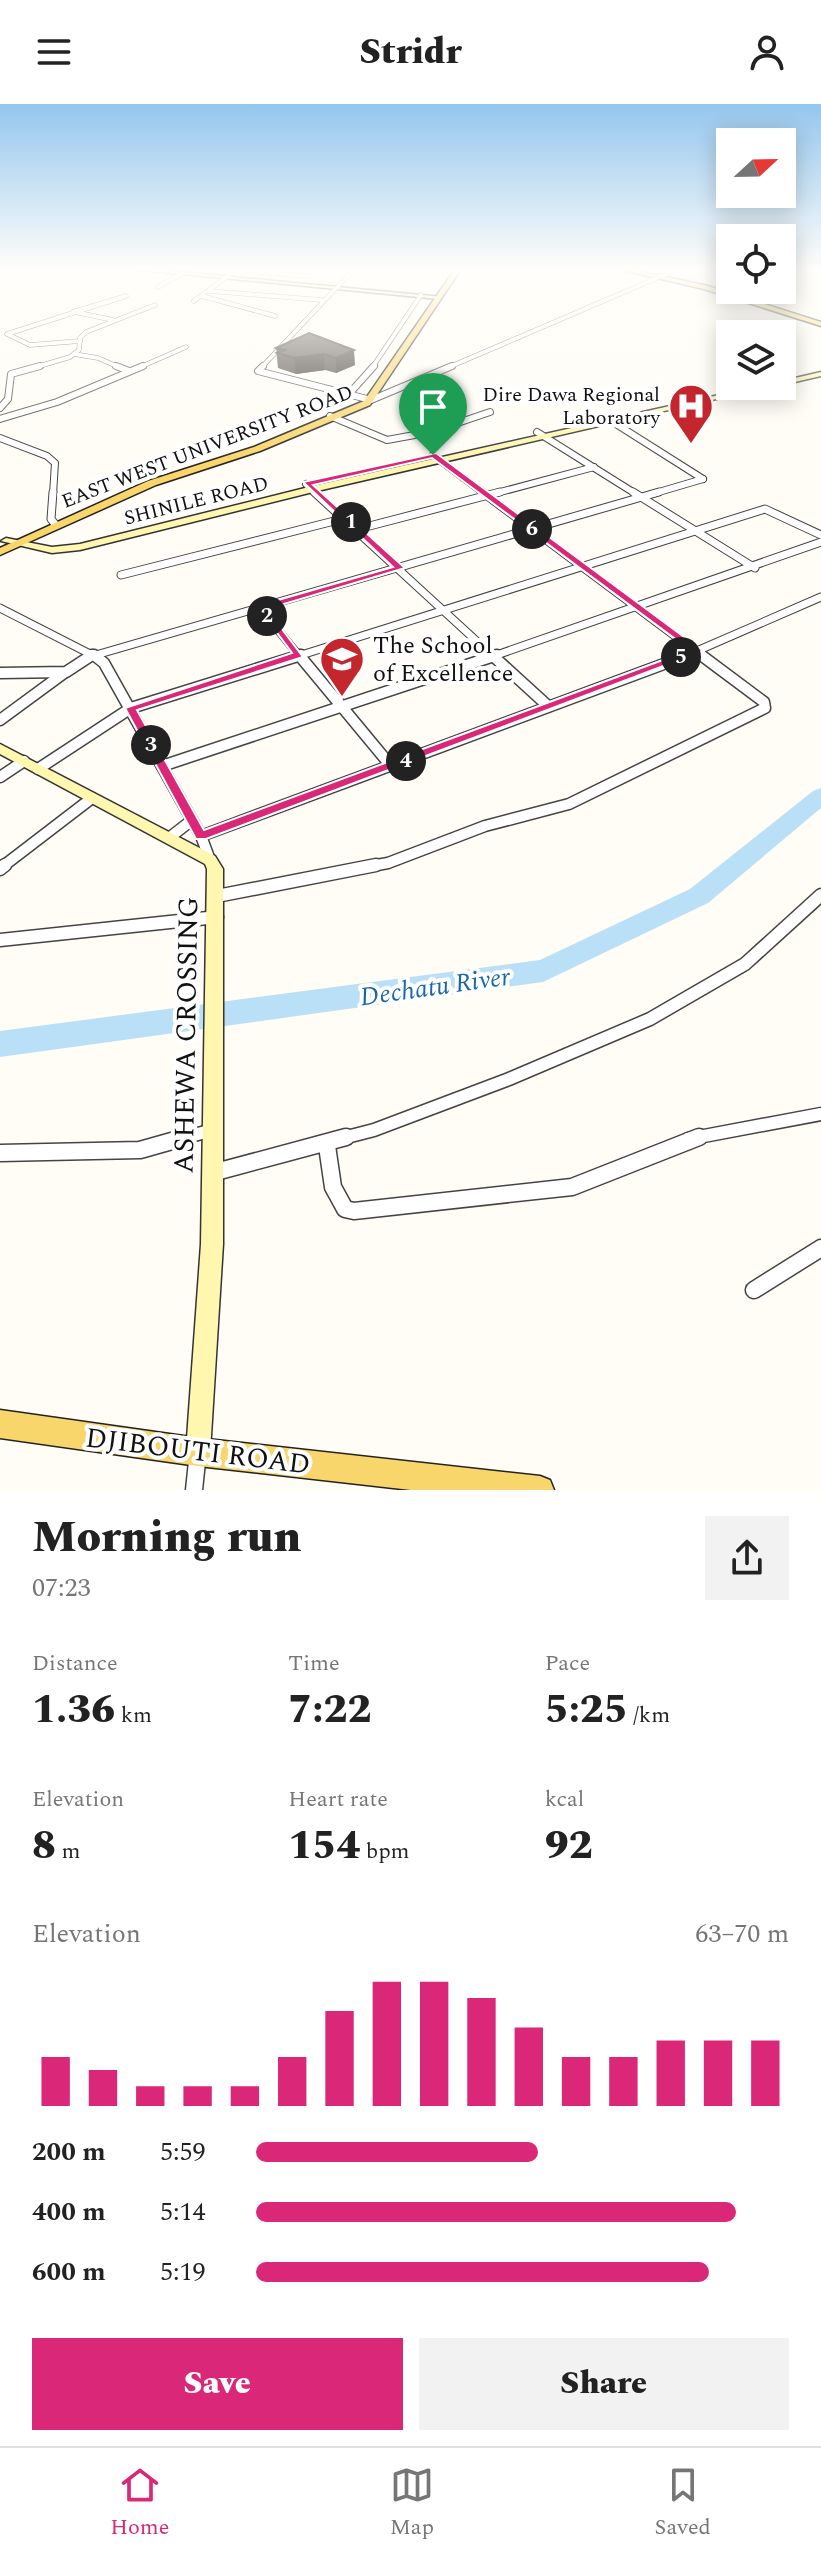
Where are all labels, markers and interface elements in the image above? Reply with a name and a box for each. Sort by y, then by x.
text: Stridr [359,25,462,80]
icon: menu [32,30,76,74]
icon: person [745,30,789,74]
north arrow [716,128,796,208]
map controls [716,128,796,400]
button: locate [716,224,796,304]
button: layers [716,320,796,400]
pin [399,373,467,455]
street label: EAST WEST UNIVERSITY ROAD [57,377,358,517]
place label: Dire Dawa Regional Laboratory [483,380,661,433]
hospital icon: Dire Dawa Regional Laboratory [667,382,715,445]
icon: arrive [411,385,455,429]
street label: SHINILE ROAD [121,469,272,533]
pin: 1 [331,502,371,542]
text: 1 [345,505,357,538]
pin: 6 [512,509,552,549]
text: 6 [526,512,538,545]
pin: 2 [247,596,287,636]
text: 2 [261,599,273,632]
place label: The School of Excellence [373,628,513,692]
school or university icon: The School of Excellence [318,635,366,698]
pin: 5 [661,637,701,677]
text: 5 [675,640,687,673]
pin: 3 [131,725,171,765]
text: 3 [145,728,157,761]
pin: 4 [386,741,426,781]
text: 4 [400,744,412,777]
street label: ASHEWA CROSSING [163,896,210,1174]
water label: Dechatu River [357,957,514,1017]
street label: DJIBOUTI ROAD [83,1416,313,1487]
text: Morning run [32,1504,301,1571]
button: share [705,1516,789,1600]
text: 07:23 [32,1568,91,1608]
text: Distance [32,1647,118,1680]
text: Time [288,1647,340,1680]
text: Pace [545,1647,590,1680]
text: 1.36 [32,1680,115,1741]
text: 7:22 [288,1680,372,1741]
text: 5:25 [545,1680,628,1741]
text: km [115,1699,152,1732]
text: /km [628,1699,670,1732]
text: Elevation [32,1783,124,1816]
text: Heart rate [288,1783,388,1816]
text: kcal [545,1783,584,1816]
text: 8 [32,1816,56,1877]
text: 154 [288,1816,360,1877]
text: 92 [545,1816,593,1877]
text: m [56,1835,80,1868]
text: bpm [360,1835,410,1868]
text: Elevation [32,1914,141,1954]
text: 63–70 m [695,1914,789,1954]
text: 200 m [32,2132,106,2172]
text: 5:59 [160,2132,206,2172]
text: 400 m [32,2192,106,2232]
text: 5:14 [160,2192,206,2232]
text: 600 m [32,2252,106,2292]
text: 5:19 [160,2252,206,2292]
button: Save [32,2338,403,2430]
button: Share [419,2338,789,2430]
tab: Home [110,2463,169,2544]
tab: Map [390,2463,434,2544]
tab: Saved [654,2463,711,2544]

